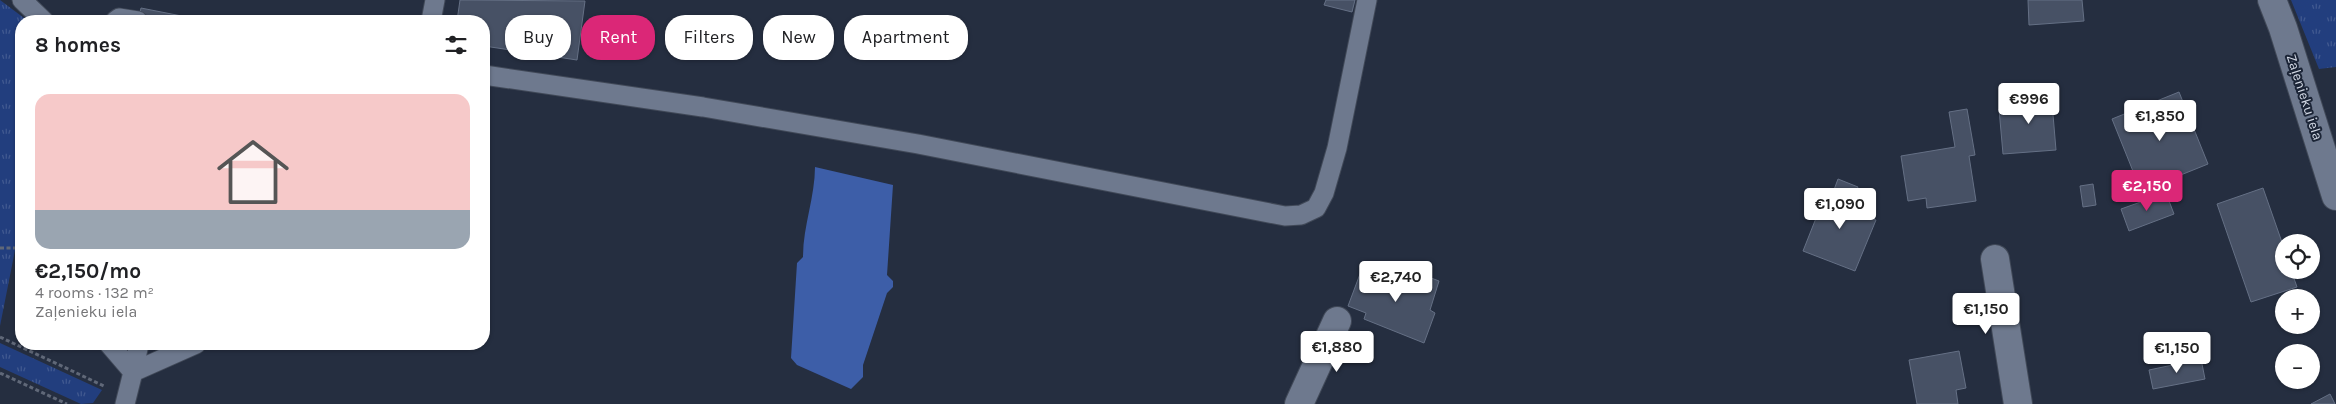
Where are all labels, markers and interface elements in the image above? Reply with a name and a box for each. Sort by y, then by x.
chip: Buy [505,15,571,60]
chip: Rent [581,15,655,60]
chip: Filters [665,15,753,60]
chip: New [763,15,834,60]
chip: Apartment [844,15,968,60]
icon: filters [442,31,470,59]
text: 8 homes [35,33,121,57]
street label: Zaļenieku iela [2283,52,2326,142]
pin: €996 [1999,82,2059,125]
text: €996 [2009,89,2049,108]
pin: €1,850 [2119,100,2201,142]
text: €1,850 [2135,106,2185,125]
icon: home [208,127,298,217]
pin: €2,150 [2106,170,2188,212]
text: €2,150 [2123,176,2172,195]
pin: €1,090 [1799,188,1881,230]
text: €1,090 [1815,194,1865,213]
map controls [2275,234,2320,389]
button: locate [2275,234,2320,279]
text: €2,150/mo [35,259,141,283]
pin: €2,740 [1355,260,1437,303]
text: €2,740 [1370,267,1422,286]
text: 4 rooms · 132 m² [35,283,154,302]
button: + [2275,289,2320,334]
pin: €1,150 [1945,292,2027,335]
text: €1,150 [1963,299,2009,318]
text: Zaļenieku iela [35,302,137,321]
pin: €1,880 [1296,330,1378,373]
pin: €1,150 [2136,332,2218,374]
text: €1,880 [1312,337,1362,356]
text: €1,150 [2154,338,2200,357]
button: − [2275,344,2320,389]

